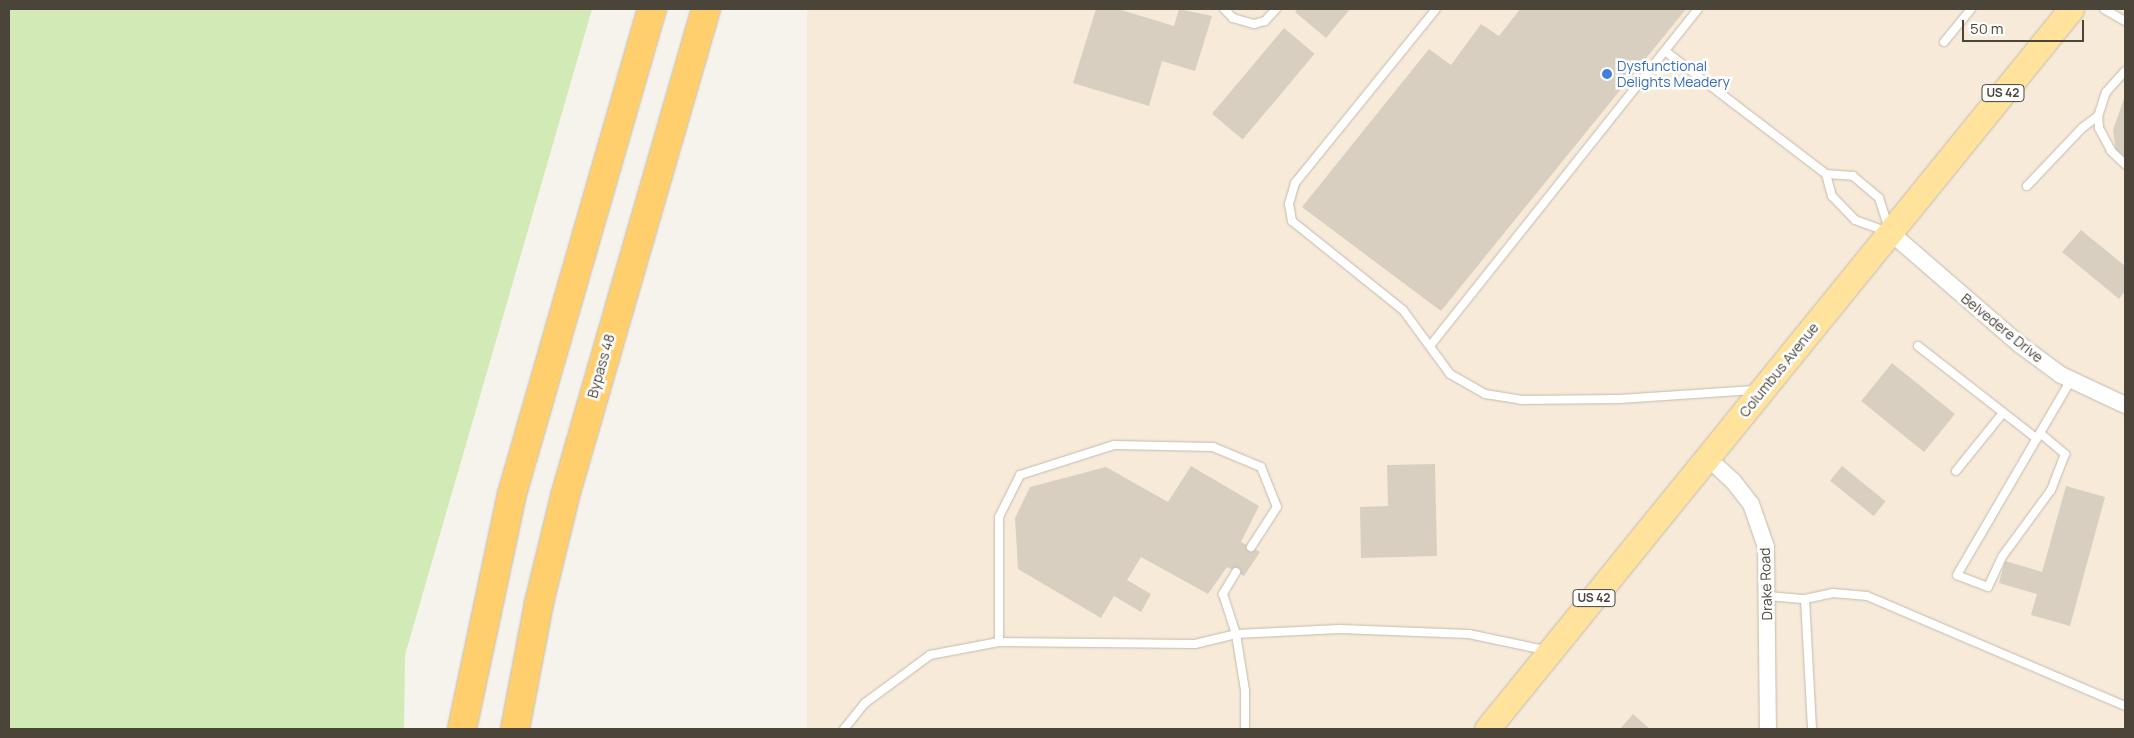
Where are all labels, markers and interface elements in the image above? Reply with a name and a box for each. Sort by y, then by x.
scale bar [1964,10,2086,42]
text: 50 m [1970,18,2004,39]
place label: Dysfunctional Delights Meadery [1617,58,1730,90]
marker: Dysfunctional Delights Meadery [1601,68,1613,80]
road number: US 42 [1980,84,2026,102]
street label: Belvedere Drive [1958,290,2046,366]
street label: Columbus Avenue [1736,319,1822,421]
street label: Bypass 48 [584,332,618,400]
street label: Drake Road [1756,547,1776,621]
road number: US 42 [1572,588,1616,608]

